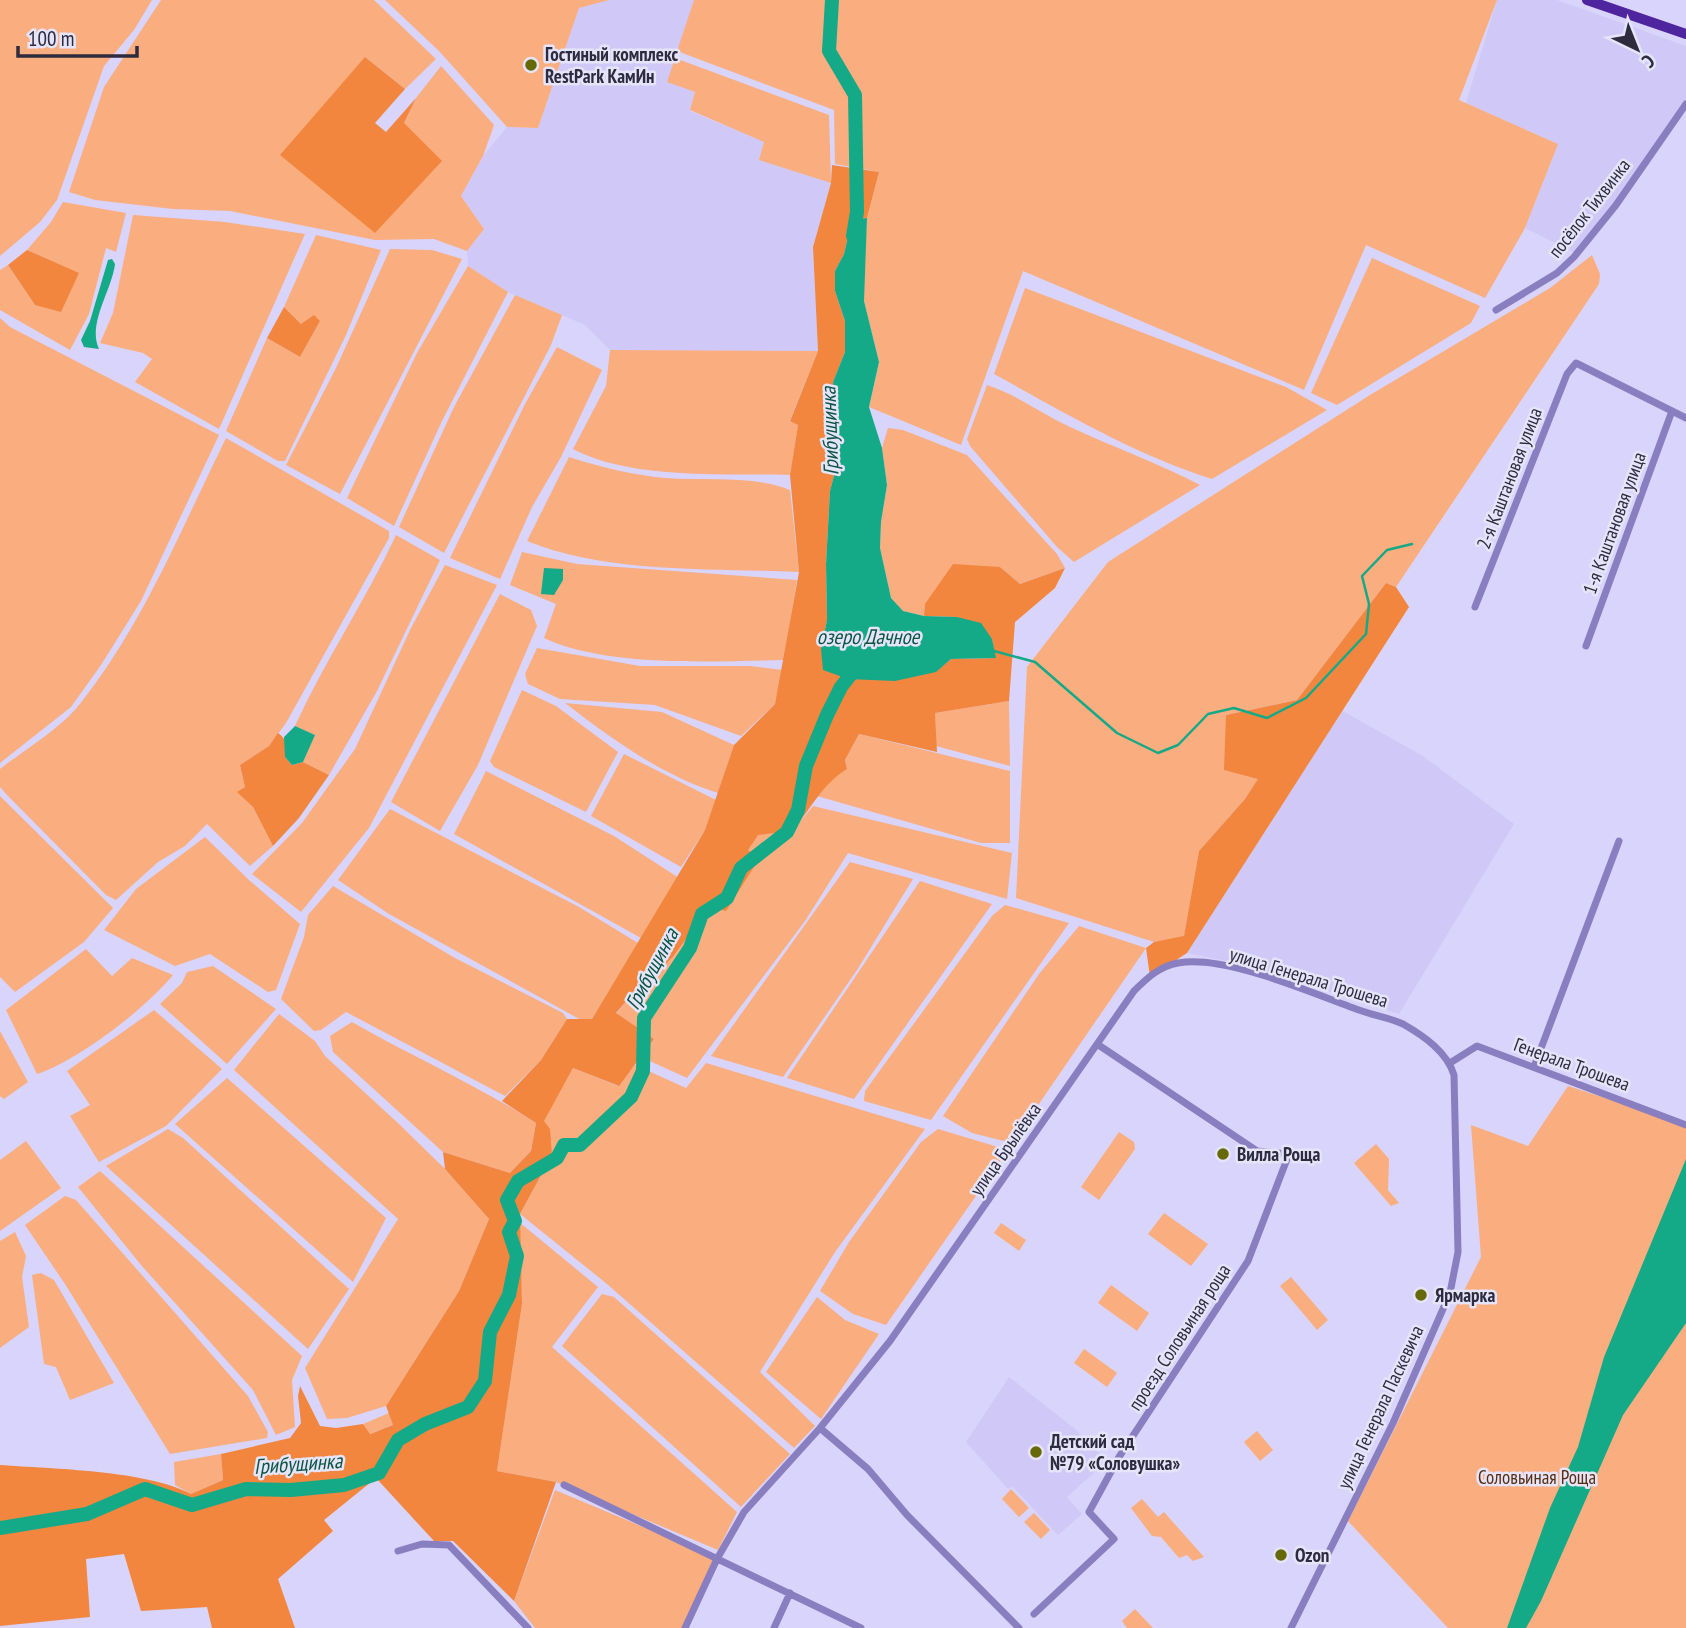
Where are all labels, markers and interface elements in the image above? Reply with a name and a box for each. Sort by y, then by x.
scale bar [18,14,136,58]
north arrow [1602,14,1672,84]
text: 100 m [28,25,74,52]
place label: Гостиный комплекс RestPark КамИн [545,42,679,88]
text: С [1637,50,1660,73]
marker: Гостиный комплекс RestPark КамИн [523,57,539,73]
street label: посёлок Тихвинка [1543,154,1635,262]
water label: Грибущинка [814,385,845,476]
street label: 2-я Каштановая улица [1471,404,1547,552]
street label: 1-я Каштановая улица [1577,449,1651,597]
water label: озеро Дачное [817,623,920,650]
water label: Грибущинка [619,922,685,1014]
street label: улица Генерала Трошева [1227,941,1391,1013]
street label: Генерала Трошева [1511,1032,1633,1096]
street label: улица Брылёвка [964,1098,1046,1200]
place label: Вилла Роща [1237,1142,1320,1166]
marker: Вилла Роща [1215,1146,1231,1162]
street label: проезд Соловьиная роща [1123,1259,1235,1415]
place label: Ярмарка [1435,1283,1495,1307]
marker: Ярмарка [1413,1287,1429,1303]
street label: улица Генерала Паскевича [1332,1321,1428,1493]
place label: Детский сад №79 «Соловушка» [1050,1429,1180,1475]
marker: Детский сад №79 «Соловушка» [1028,1444,1044,1460]
water label: Грибущинка [253,1447,345,1480]
park label: Соловьиная Роща [1478,1465,1596,1489]
place label: Ozon [1295,1543,1329,1567]
marker: Ozon [1273,1547,1289,1563]

